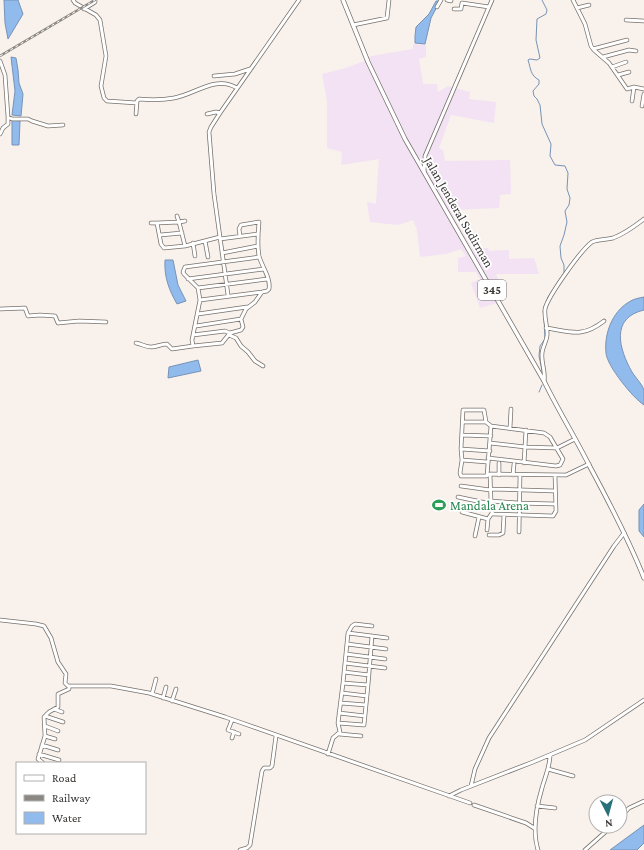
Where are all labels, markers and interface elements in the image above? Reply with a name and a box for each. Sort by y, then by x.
street label: Jalan Jenderal Sudirman [421,153,497,270]
road number: 345 [478,280,506,300]
sports icon: Mandala Arena [431,497,447,513]
place label: Mandala Arena [450,498,529,513]
legend [16,762,146,834]
text: Road [52,771,77,785]
text: Railway [52,791,91,805]
north arrow [588,794,628,834]
text: Water [52,811,82,825]
text: N [604,818,613,830]

